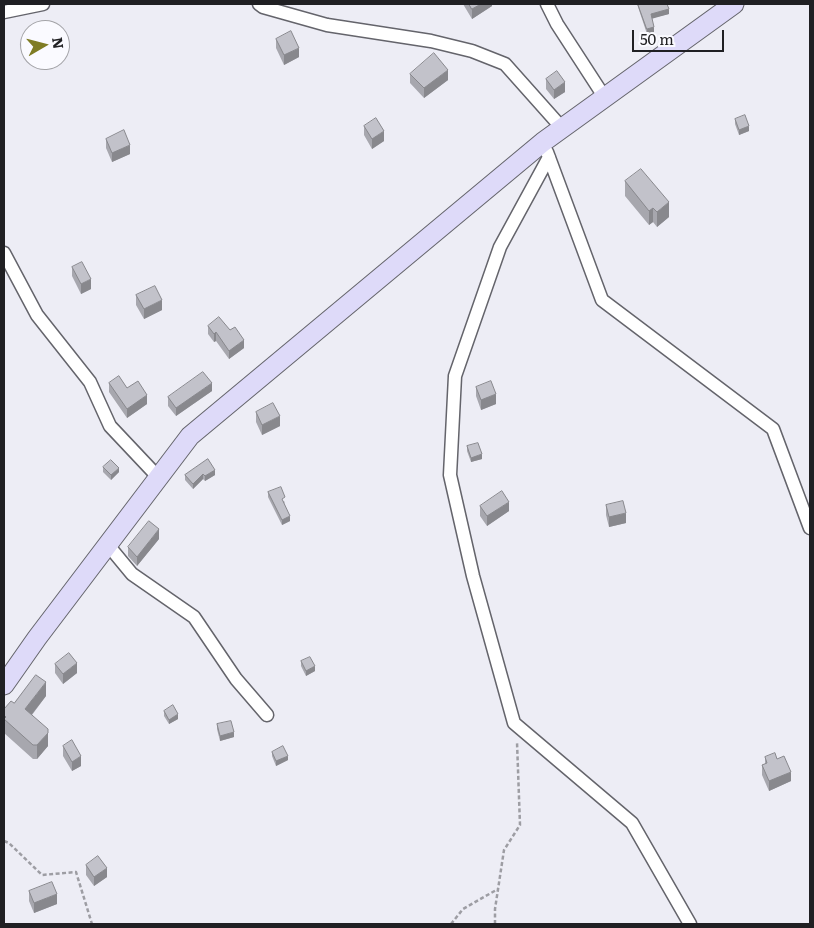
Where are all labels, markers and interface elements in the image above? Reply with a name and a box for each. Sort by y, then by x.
north arrow [20,20,70,70]
scale bar [634,20,726,52]
text: 50 m [640,27,674,50]
text: N [48,36,70,50]

